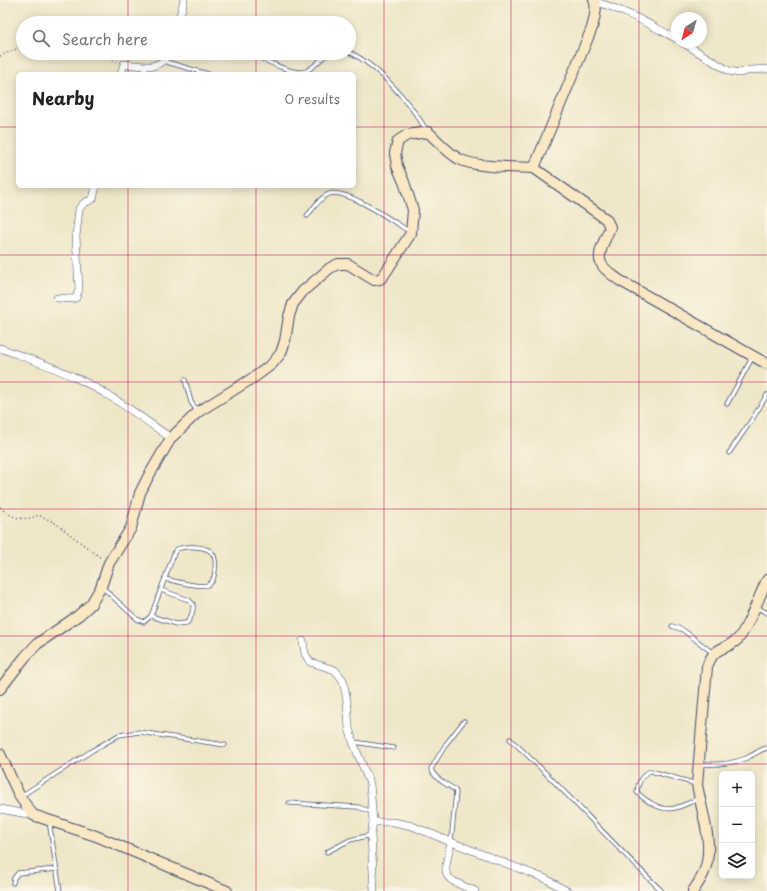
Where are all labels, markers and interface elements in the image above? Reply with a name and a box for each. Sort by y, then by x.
north arrow [671,12,707,48]
search box [16,16,356,60]
icon: search [30,27,52,49]
text: Search here [62,27,148,50]
text: Nearby [32,85,94,111]
text: 0 results [285,89,340,108]
map controls [719,771,755,879]
button: + [719,771,755,807]
button: − [719,807,755,843]
button: layers [719,843,755,879]

